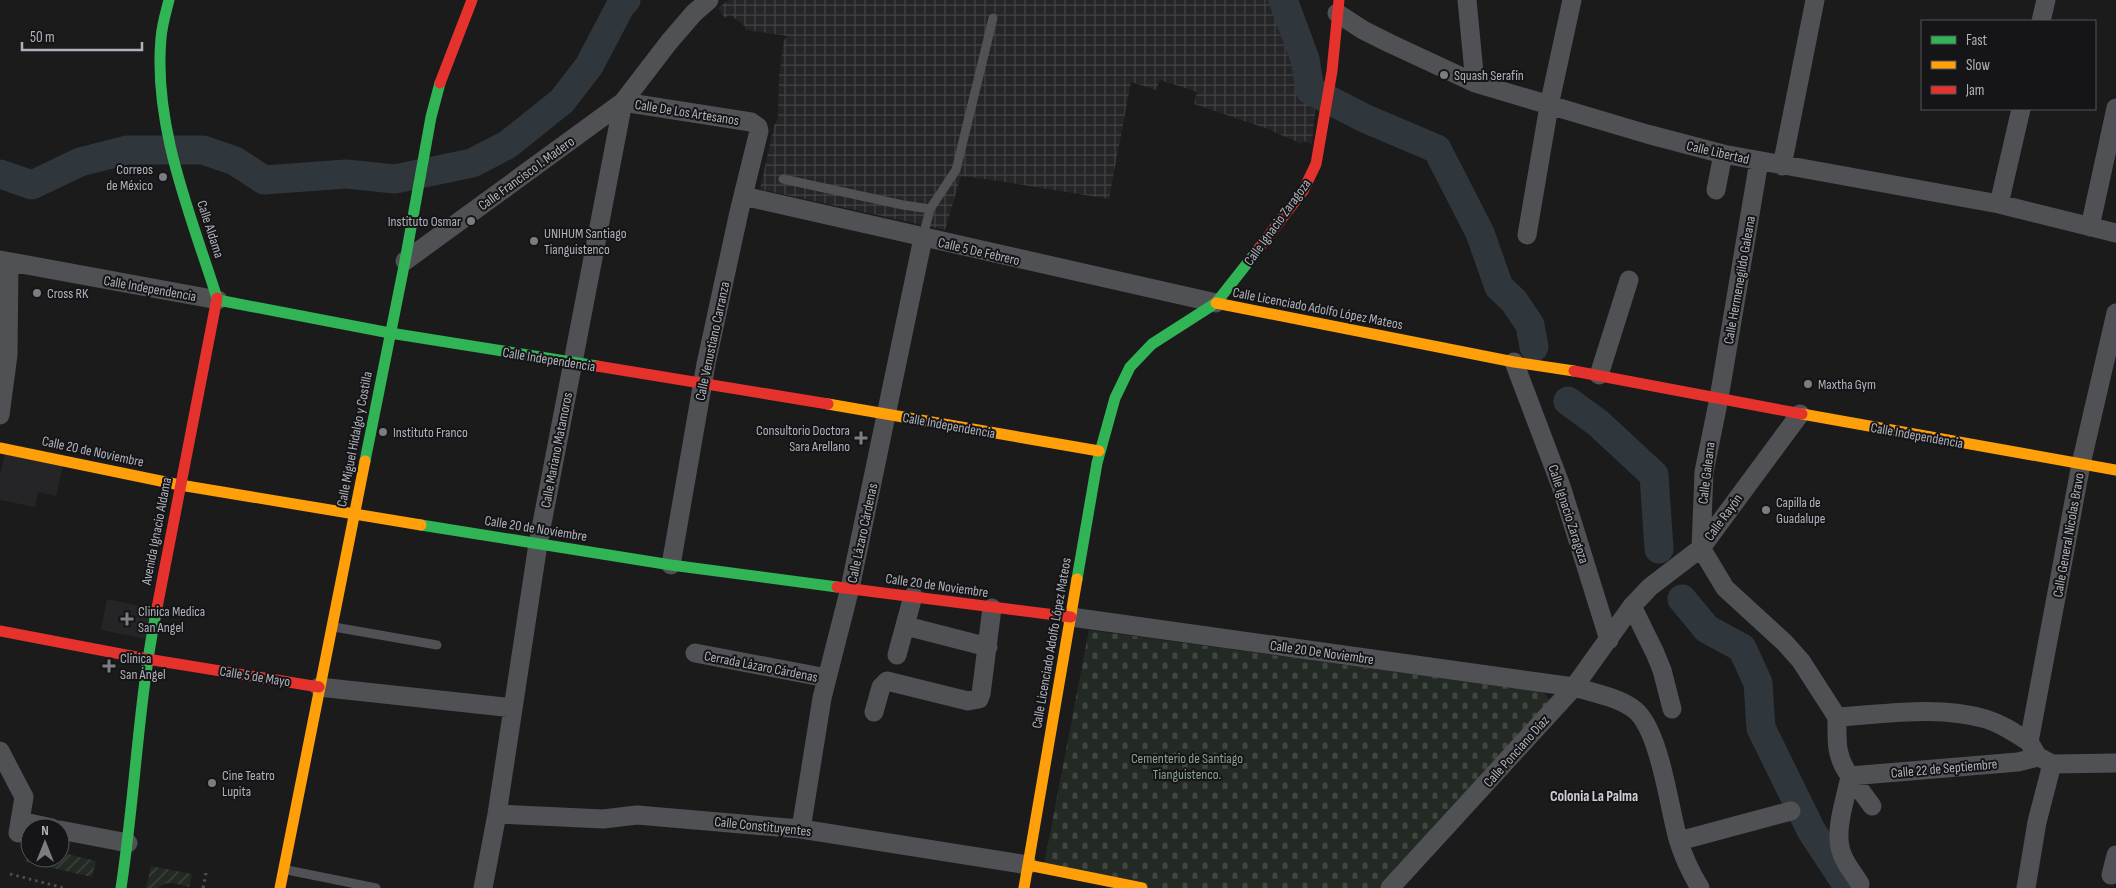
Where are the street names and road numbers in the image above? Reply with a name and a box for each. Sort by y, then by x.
street label: Calle De Los Artesanos [634,96,740,129]
street label: Calle Francisco I. Madero [475,133,578,214]
street label: Calle Libertad [1685,137,1751,168]
street label: Calle Ignacio Zaragoza [1240,176,1315,269]
street label: Calle Aldama [193,198,228,260]
street label: Calle Hermenegildo Galeana [1720,215,1759,346]
street label: Calle 5 De Febrero [936,234,1021,269]
street label: Calle Independencia [102,272,198,305]
street label: Calle Venustiano Carranza [692,280,733,402]
street label: Calle Licenciado Adolfo López Mateos [1231,284,1404,333]
street label: Calle Independencia [501,344,597,375]
street label: Calle Miguel Hidalgo y Costilla [333,370,376,508]
street label: Calle Mariano Matamoros [537,391,576,509]
street label: Calle Independencia [901,409,997,442]
street label: Calle Independencia [1869,419,1965,452]
street label: Calle 20 de Noviembre [40,432,145,471]
street label: Calle Galeana [1694,441,1719,505]
street label: Calle Ignacio Zaragoza [1545,463,1593,566]
street label: Calle General Nicolas Bravo [2049,471,2088,599]
street label: Avenida Ignacio Aldama [138,476,175,587]
street label: Calle Lázaro Cárdenas [844,482,881,584]
street label: Calle Rayón [1701,491,1746,544]
street label: Calle 20 de Noviembre [483,512,588,545]
street label: Calle Licenciado Adolfo López Mateos [1028,556,1075,730]
street label: Calle 20 de Noviembre [884,570,989,601]
street label: Calle 20 De Noviembre [1269,637,1375,668]
street label: Cerrada Lázaro Cárdenas [703,647,819,686]
street label: Calle 5 de Mayo [218,663,292,690]
street label: Calle Ponciano Díaz [1480,712,1553,791]
street label: Calle 22 de Septiembre [1890,755,1998,782]
street label: Calle Constituyentes [714,813,812,840]

